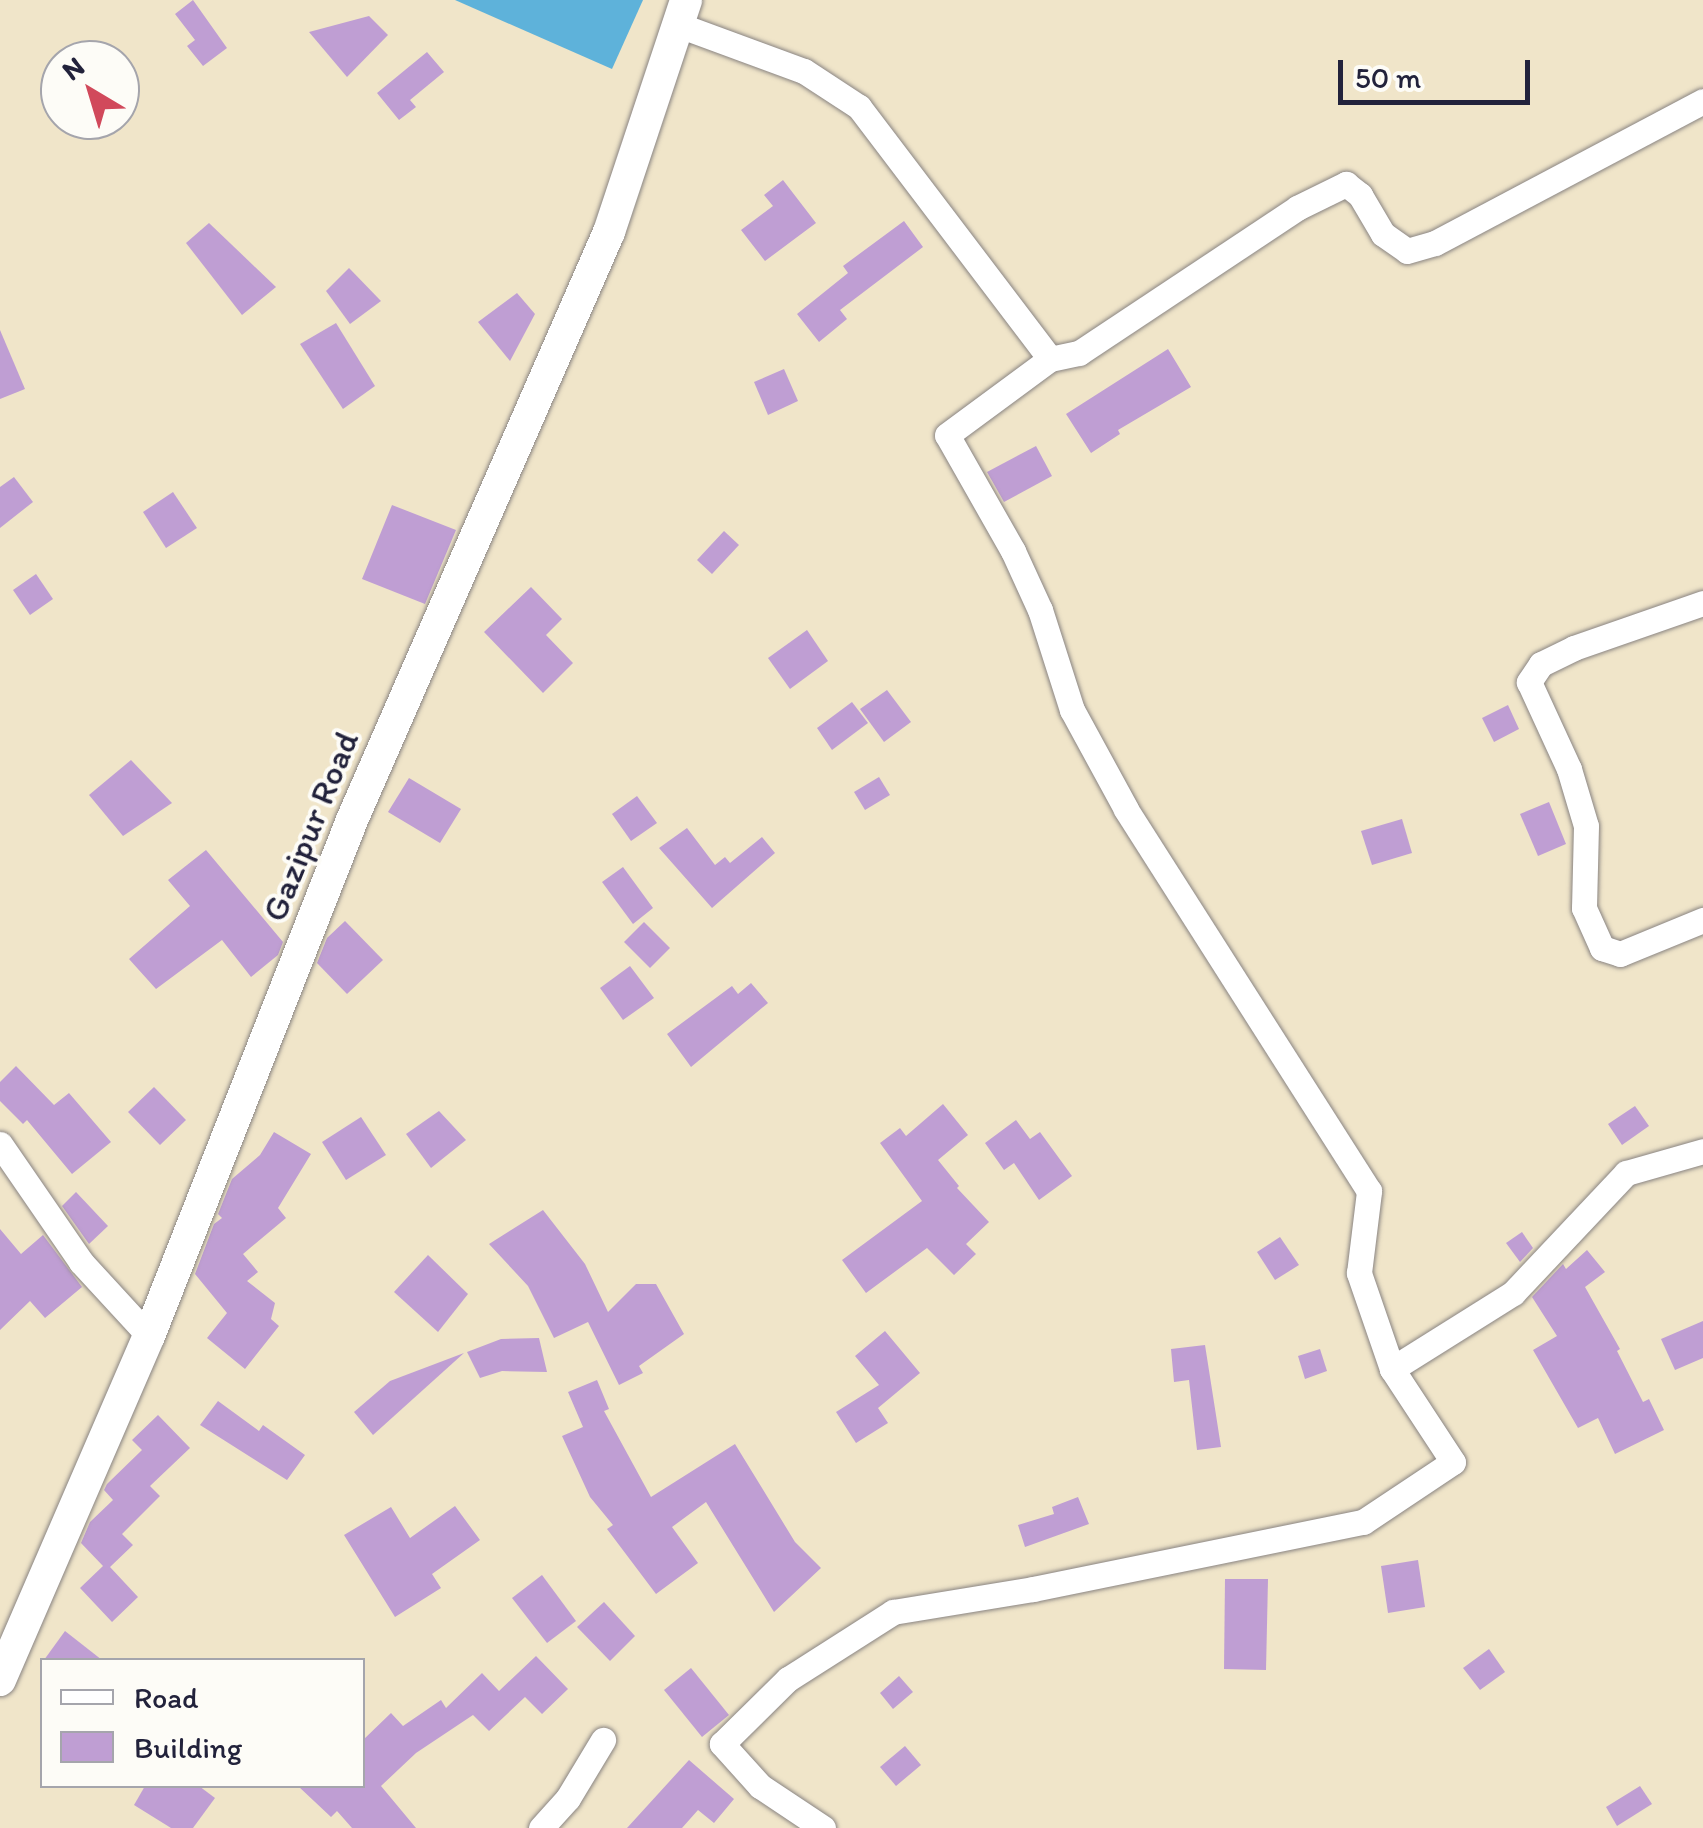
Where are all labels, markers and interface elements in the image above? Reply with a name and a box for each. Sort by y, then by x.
north arrow [40,40,140,140]
scale bar [1343,40,1536,102]
text: N [55,49,91,87]
text: 50 m [1355,59,1421,96]
street label: Gazipur Road [253,725,367,927]
legend [40,1658,365,1788]
text: Road [134,1679,199,1716]
text: Building [134,1729,242,1766]

